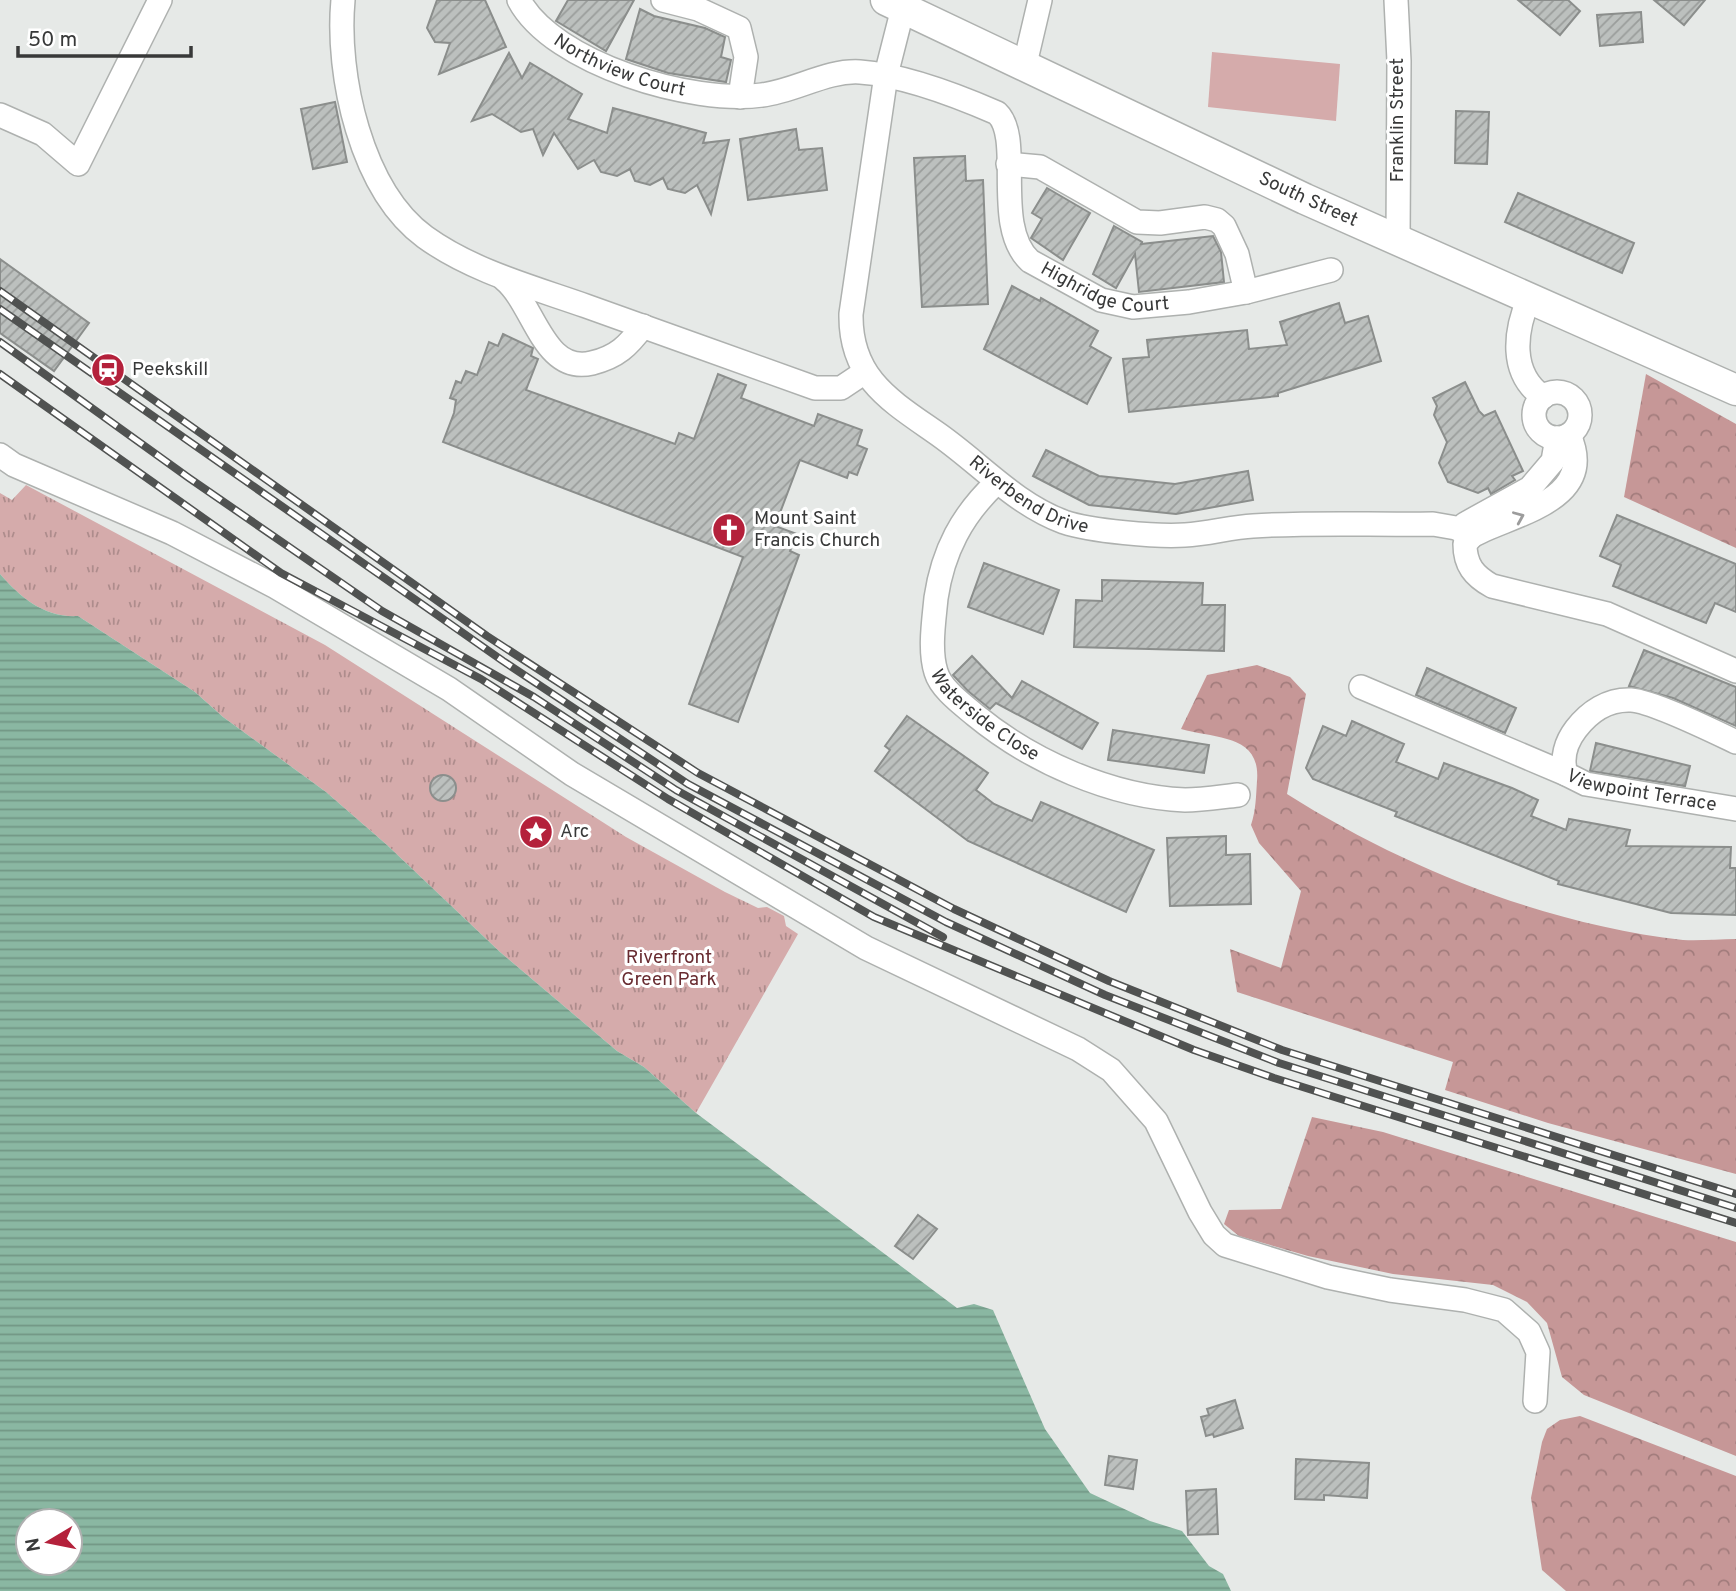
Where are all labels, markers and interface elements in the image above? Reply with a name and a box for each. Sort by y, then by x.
scale bar [18,14,191,58]
text: 50 m [28,27,77,54]
street label: Northview Court [549,29,687,103]
street label: Franklin Street [1386,58,1410,182]
street label: South Street [1254,167,1362,233]
street label: Highridge Court [1036,257,1170,319]
station icon: Peekskill [89,351,127,389]
place label: Peekskill [132,358,208,382]
street label: Riverbend Drive [964,451,1091,540]
place label: Mount Saint Francis Church [754,507,880,553]
church icon: Mount Saint Francis Church [710,511,748,549]
one-way arrow [1512,511,1524,525]
street label: Waterside Close [924,665,1043,767]
street label: Viewpoint Terrace [1562,764,1718,818]
place icon: Arc [517,813,555,851]
place label: Arc [560,820,589,844]
park label: Riverfront Green Park [621,946,717,992]
north arrow [14,1507,84,1577]
text: N [21,1536,47,1553]

